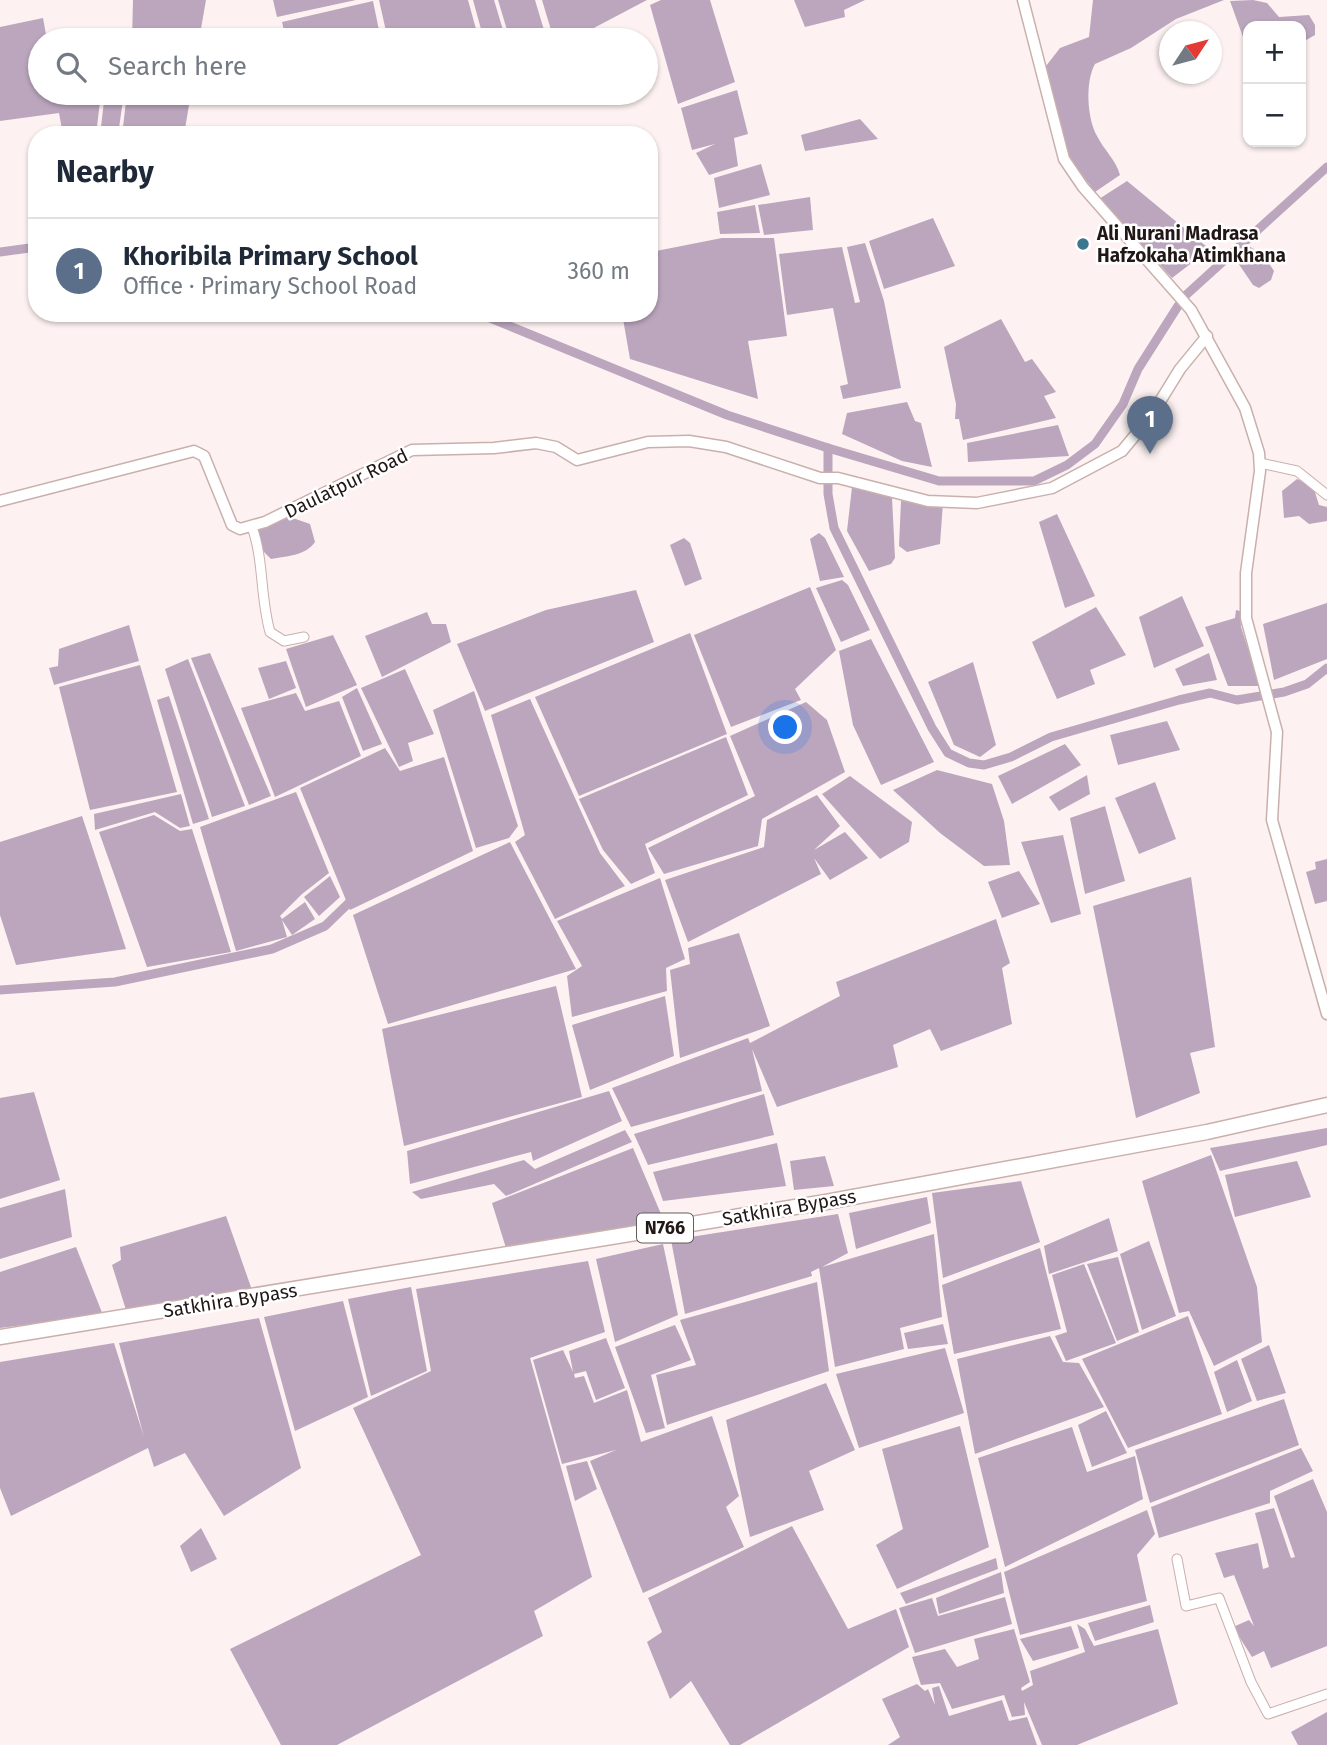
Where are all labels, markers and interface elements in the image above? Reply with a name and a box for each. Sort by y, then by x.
north arrow [1159,21,1222,84]
map controls [1243,21,1306,147]
button: + [1243,21,1306,84]
search box [28,28,658,105]
icon: search [52,48,90,86]
text: Search here [108,51,247,82]
button: − [1243,84,1306,147]
text: Nearby [56,154,154,190]
place label: Ali Nurani Madrasa Hafzokaha Atimkhana [1096,222,1286,267]
marker: Ali Nurani Madrasa Hafzokaha Atimkhana [1075,236,1091,252]
text: Khoribila Primary School [123,241,418,272]
text: 1 [74,257,84,285]
text: 360 m [568,257,630,285]
text: Office · Primary School Road [123,272,417,300]
pin: 1 [1127,396,1173,454]
street label: Daulatpur Road [281,444,412,523]
your location [768,710,802,744]
street label: Satkhira Bypass [720,1184,858,1231]
road number: N766 [637,1213,693,1242]
street label: Satkhira Bypass [161,1279,299,1322]

